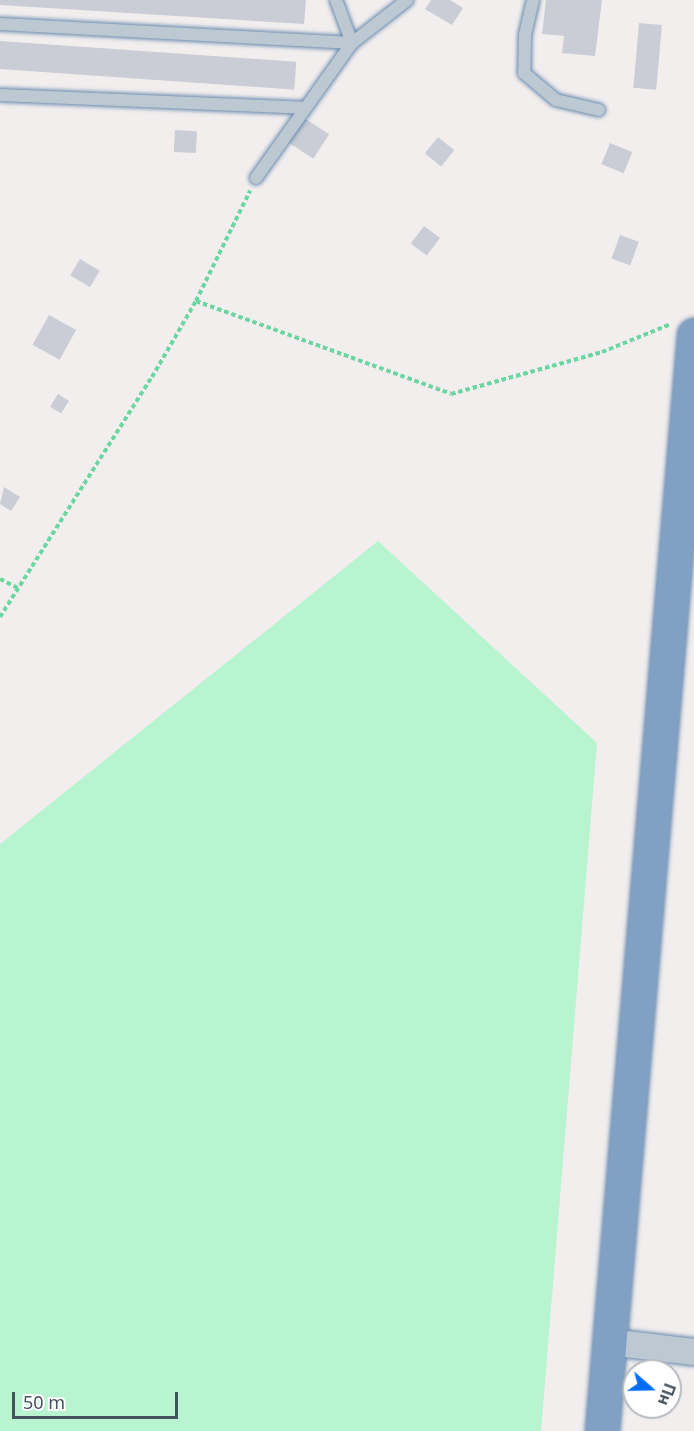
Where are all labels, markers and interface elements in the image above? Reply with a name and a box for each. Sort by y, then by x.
north arrow [622,1359,682,1419]
scale bar [15,1380,182,1418]
text: Пн [653,1380,681,1409]
text: 50 m [23,1390,65,1414]

